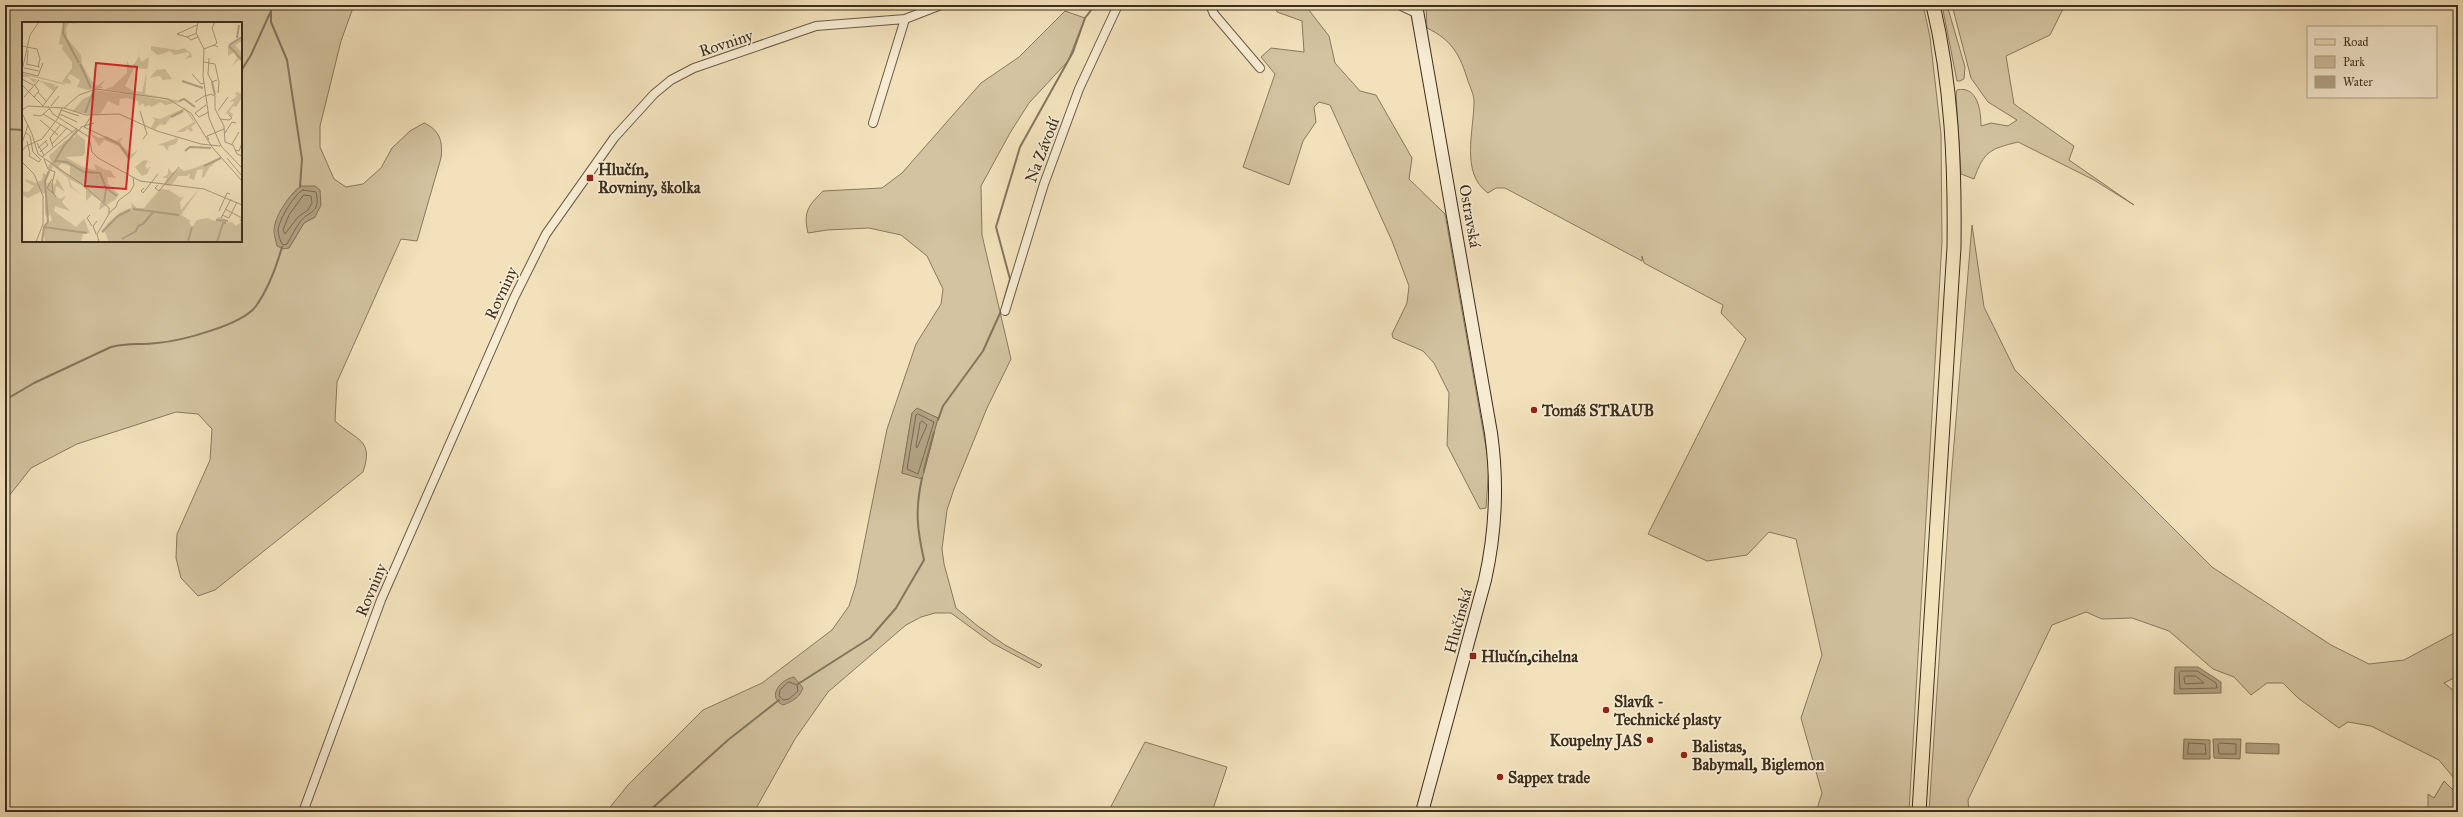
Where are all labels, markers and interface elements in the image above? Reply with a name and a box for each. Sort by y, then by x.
inset map [22,22,242,242]
street label: Rovniny [697,25,756,61]
legend [2307,26,2437,98]
text: Road [2343,35,2369,49]
text: Park [2343,55,2365,69]
text: Water [2343,75,2373,89]
street label: Na Závodí [1021,114,1063,185]
place label: Hlučín, Rovniny, školka [598,160,702,198]
marker: Hlučín, Rovniny, školka [585,173,595,183]
street label: Ostravská [1455,183,1485,249]
street label: Rovniny [481,263,522,322]
place label: Tomáš STRAUB [1541,401,1654,420]
marker: Tomáš STRAUB [1529,405,1539,415]
street label: Rovniny [351,560,391,619]
street label: Hlučínská [1440,586,1476,656]
place label: Hlučín,cihelna [1481,647,1579,666]
marker: Hlučín,cihelna [1468,651,1478,661]
place label: Slavík - Technické plasty [1613,692,1723,730]
marker: Slavík - Technické plasty [1601,705,1611,715]
place label: Koupelny JAS [1550,731,1642,751]
marker: Koupelny JAS [1645,735,1655,745]
place label: Balistas, Babymall, Biglemon [1692,737,1825,775]
marker: Balistas, Babymall, Biglemon [1679,750,1689,760]
place label: Sappex trade [1508,768,1591,788]
marker: Sappex trade [1495,772,1505,782]

